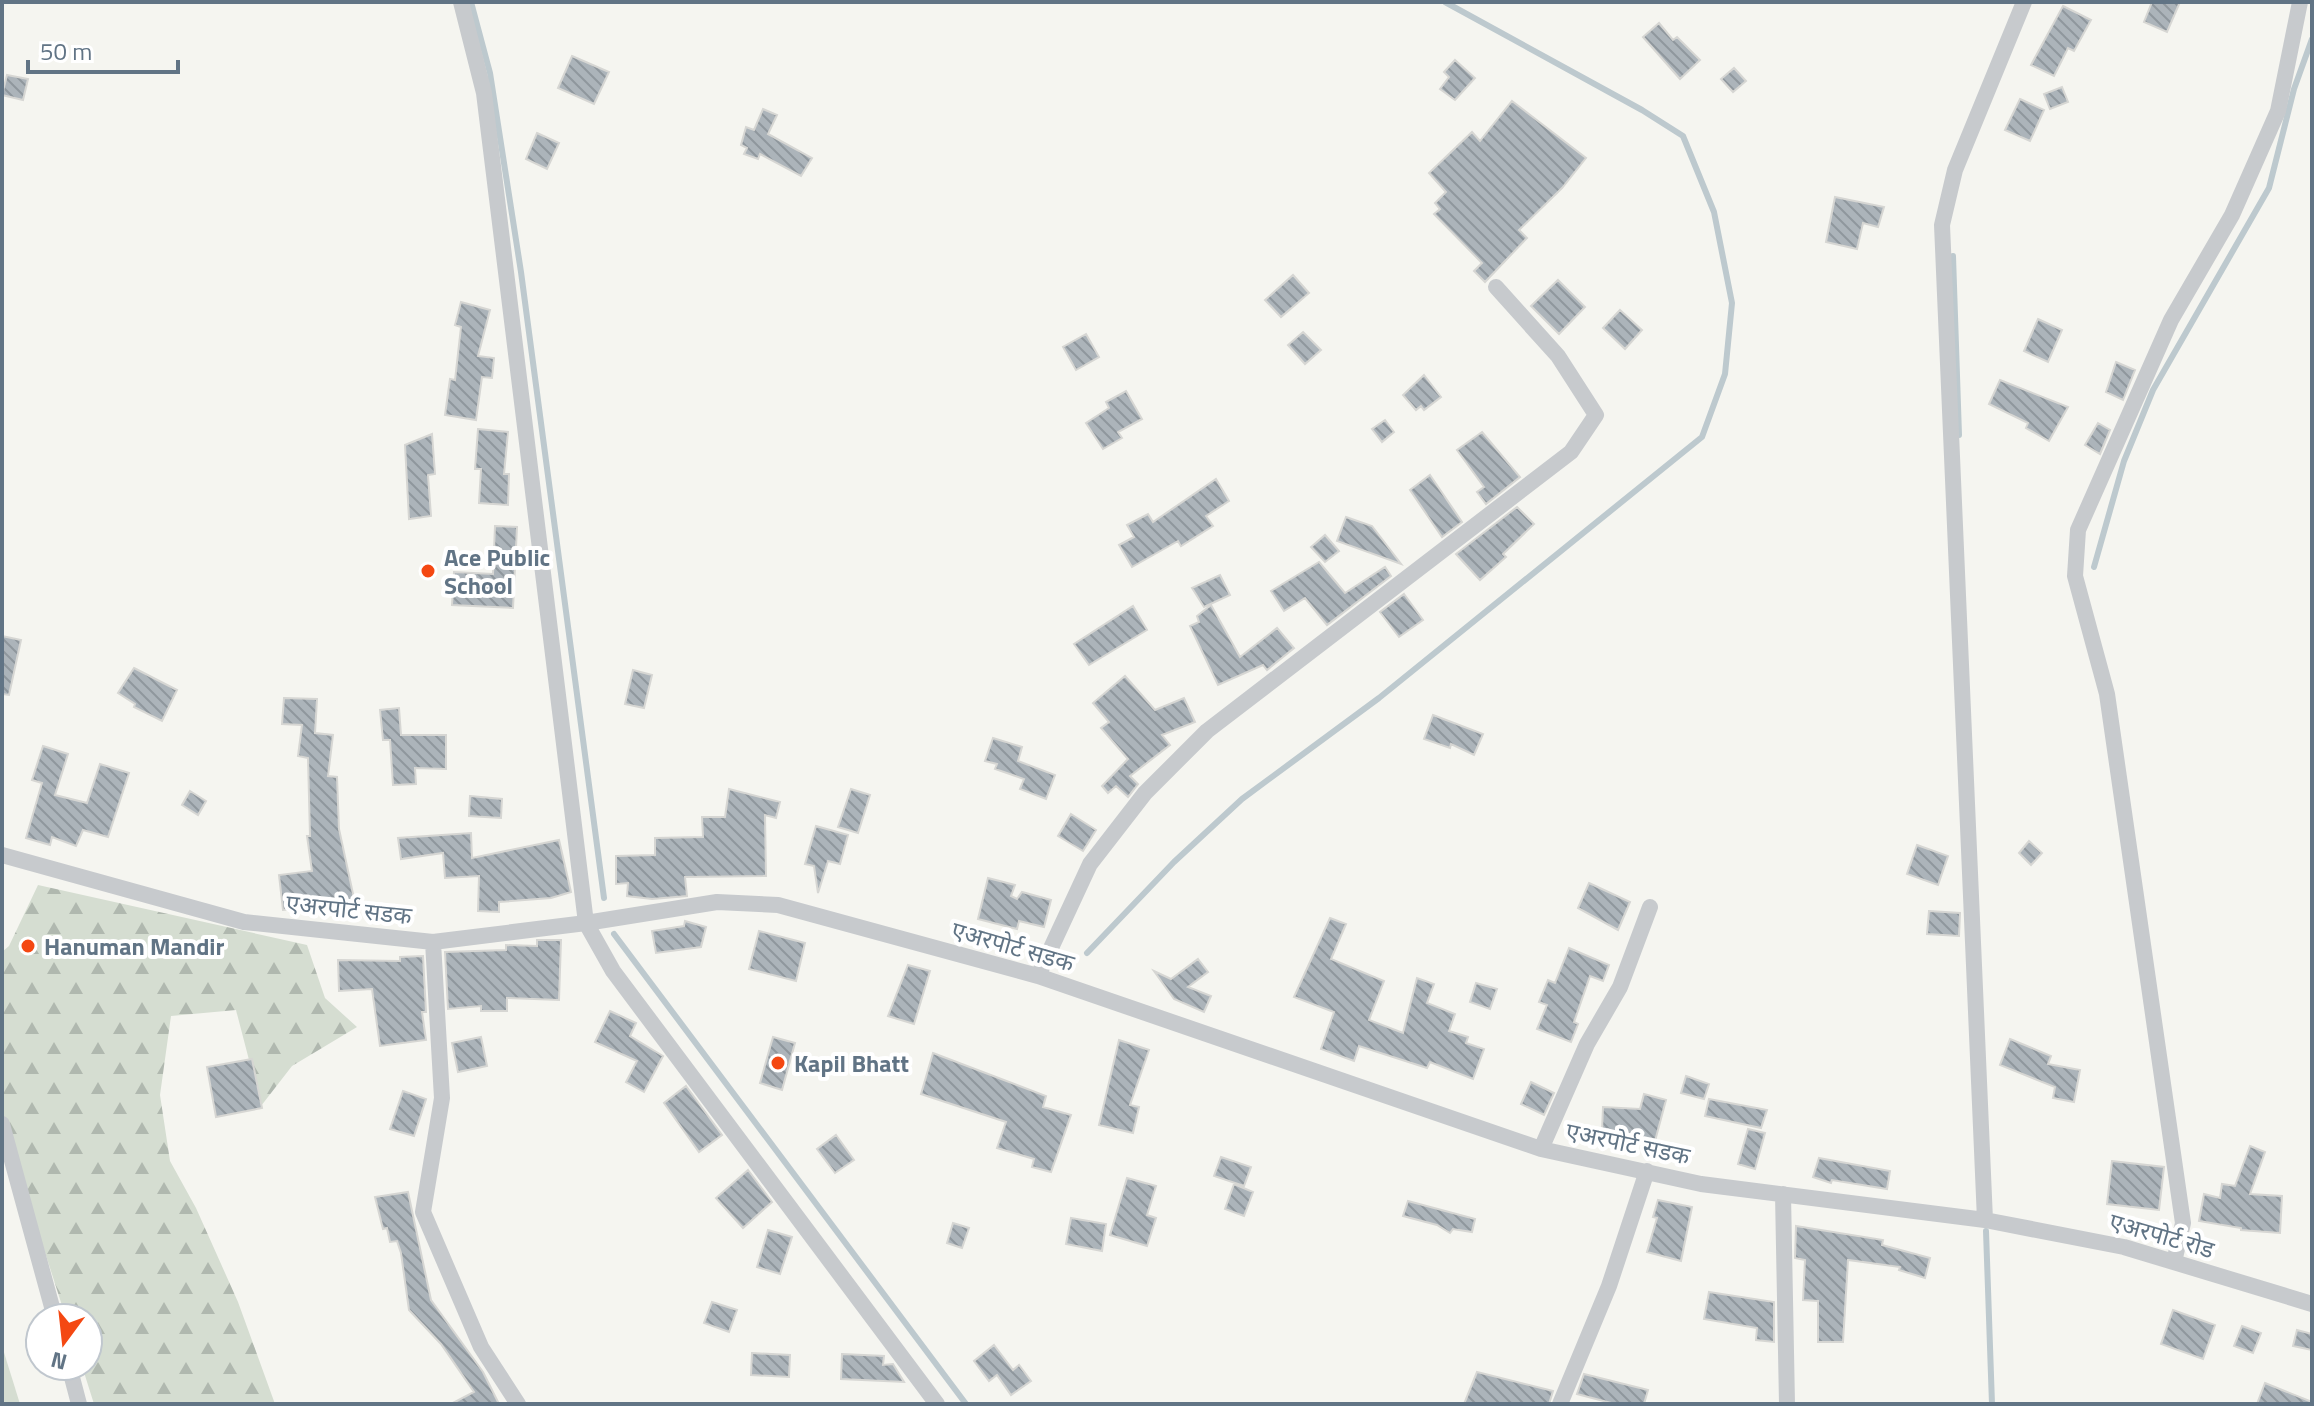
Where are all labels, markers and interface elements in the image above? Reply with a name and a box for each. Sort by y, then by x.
scale bar [28,24,178,74]
text: 50 m [40,33,92,69]
place label: Ace Public School [444,539,550,603]
marker: Ace Public School [419,562,437,580]
street label: एअरपोर्ट सडक [284,885,414,934]
street label: एअरपोर्ट सडक [947,911,1079,981]
place label: Hanuman Mandir [44,928,225,964]
marker: Hanuman Mandir [19,937,37,955]
place label: Kapil Bhatt [794,1045,909,1081]
marker: Kapil Bhatt [769,1054,787,1072]
street label: एअरपोर्ट सडक [1563,1112,1694,1174]
street label: एअरपोर्ट रोड [2105,1203,2220,1267]
north arrow [24,1302,104,1382]
text: N [47,1343,71,1380]

